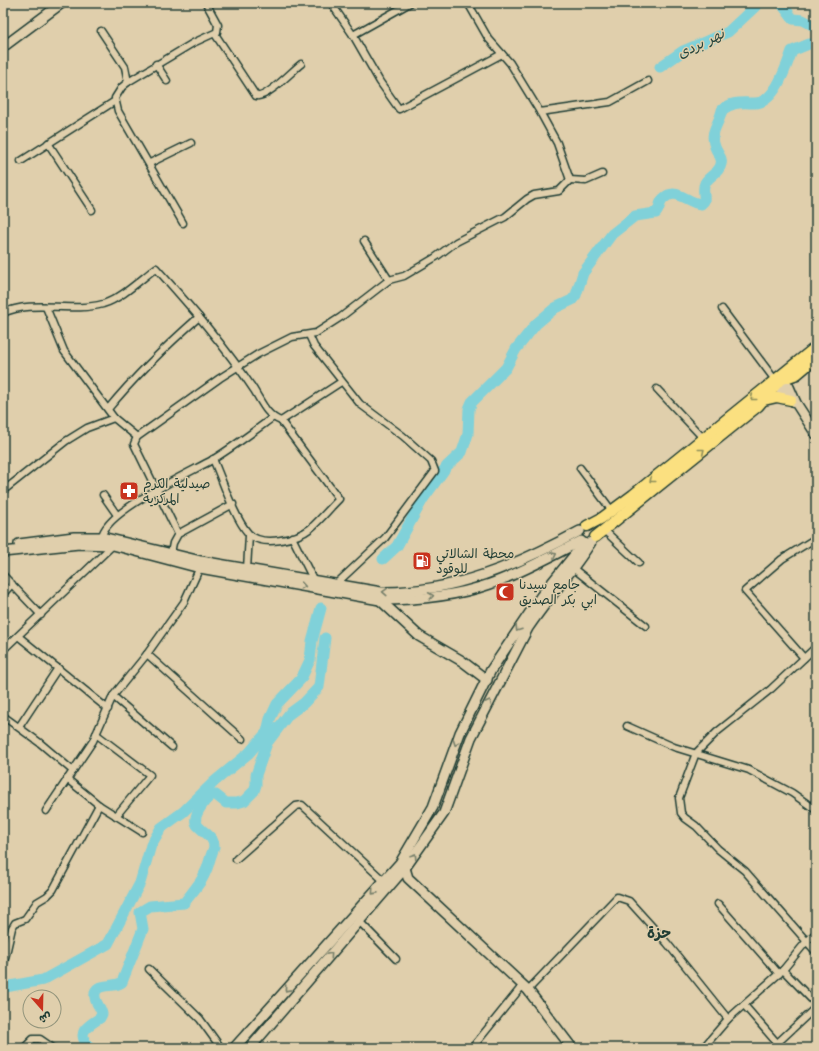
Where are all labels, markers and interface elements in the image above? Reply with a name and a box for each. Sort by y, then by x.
water label: نهر بردى [674,23,730,64]
one-way arrow [751,394,758,401]
one-way arrow [697,449,705,456]
place label: صيدلية الكرم المركزية [143,475,210,508]
one-way arrow [649,475,656,482]
pharmacy icon: صيدلية الكرم المركزية [118,480,140,502]
place label: محطة الشالاتي للوقود [436,545,514,578]
fuel station icon: محطة الشالاتي للوقود [411,550,433,572]
one-way arrow [549,552,557,560]
place label: جامع سيدنا ابي بكر الصديق [519,576,597,611]
mosque icon: جامع سيدنا ابي بكر الصديق [494,581,516,603]
one-way arrow [300,582,306,590]
one-way arrow [382,587,388,596]
one-way arrow [428,592,434,601]
one-way arrow [515,625,523,632]
one-way arrow [484,699,492,706]
one-way arrow [453,740,461,747]
one-way arrow [409,853,416,860]
one-way arrow [371,887,379,895]
district label: حزة [647,923,671,944]
one-way arrow [326,952,333,959]
one-way arrow [285,984,292,991]
north arrow [22,989,62,1029]
text: ش [37,1009,54,1027]

